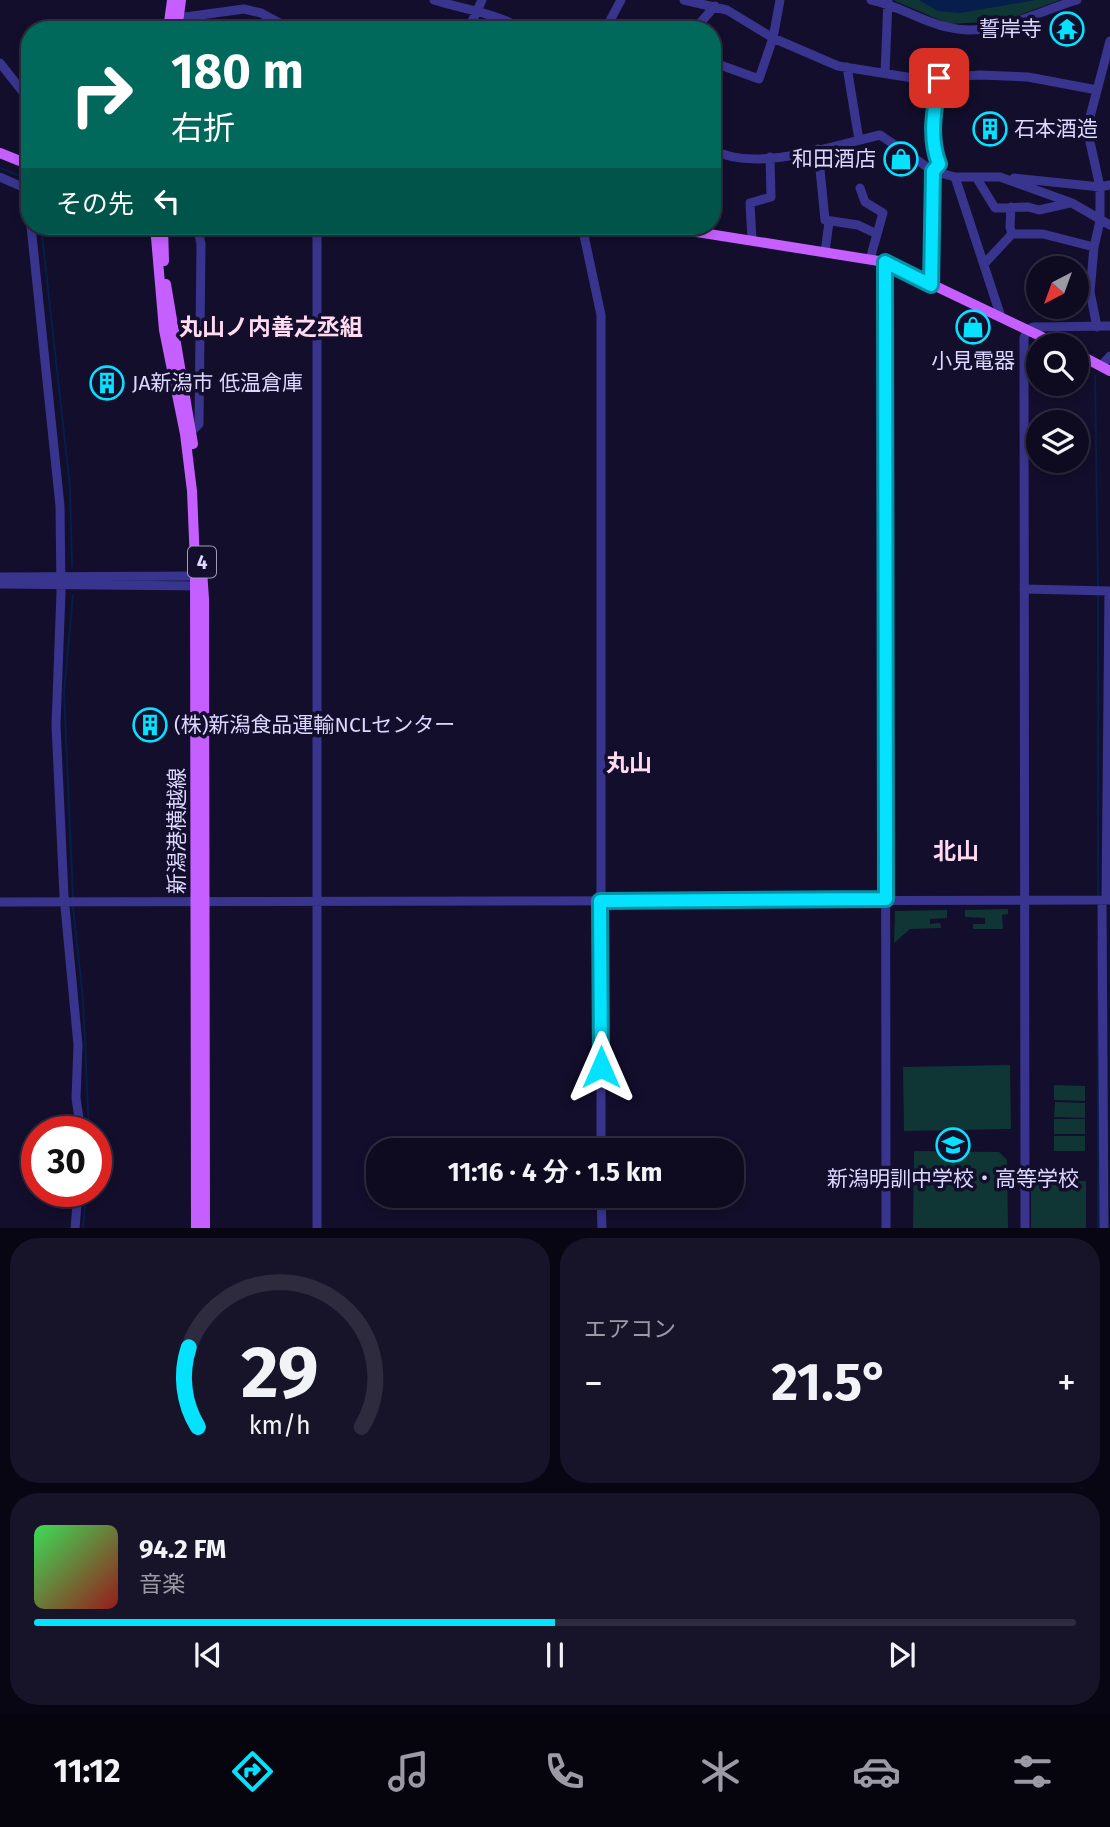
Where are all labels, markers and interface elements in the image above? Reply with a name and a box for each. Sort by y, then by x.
temple icon: 誓岸寺 [1048,10,1086,48]
place label: 誓岸寺 [979,16,1042,42]
text: 180 m [171,42,304,101]
pin [909,48,969,108]
icon: right [56,49,147,140]
icon: arrive [920,59,958,97]
text: 右折 [171,109,235,147]
building icon: 石本酒造 [971,110,1009,148]
place label: 石本酒造 [1014,116,1098,142]
shop icon: 和田酒店 [882,140,920,178]
place label: 和田酒店 [792,146,876,172]
icon: left [148,182,186,220]
text: その先 [56,189,134,220]
north arrow [1026,256,1088,318]
map controls [1026,256,1089,473]
shop icon: 小見電器 [954,308,992,346]
district label: 丸山ノ内善之丞組 [179,313,363,341]
button: search [1026,333,1089,396]
place label: 小見電器 [931,348,1015,374]
building icon: JA新潟市 低温倉庫 [88,364,126,402]
place label: JA新潟市 低温倉庫 [132,370,303,396]
button: layers [1026,410,1089,473]
road number: 4 [188,547,216,578]
building icon: (株)新潟食品運輸NCLセンター [131,706,169,744]
place label: (株)新潟食品運輸NCLセンター [174,712,455,738]
district label: 丸山 [606,749,652,777]
street label: 新潟港横越線 [164,768,190,894]
district label: 北山 [933,837,979,865]
position arrow [564,1030,638,1104]
speed limit sign: 30 [21,1116,112,1207]
school or university icon: 新潟明訓中学校・高等学校 [934,1126,972,1164]
text: 11:16 · 4 分 · 1.5 km [448,1157,662,1188]
place label: 新潟明訓中学校・高等学校 [827,1166,1079,1192]
text: エアコン [584,1315,676,1343]
text: 29 [241,1329,319,1416]
text: 21.5° [771,1351,889,1414]
text: − [584,1360,603,1406]
text: + [1057,1360,1076,1406]
text: km/h [249,1410,311,1440]
text: 94.2 FM [139,1534,226,1565]
text: 音楽 [139,1570,185,1598]
icon: previous [189,1636,227,1674]
icon: pause [536,1636,574,1674]
icon: next [883,1636,921,1674]
icon: directions [228,1747,277,1796]
icon: music [384,1747,433,1796]
icon: phone [540,1747,589,1796]
icon: climate [696,1747,745,1796]
icon: car [852,1747,901,1796]
icon: filters [1008,1747,1057,1796]
text: 11:12 [53,1752,121,1790]

